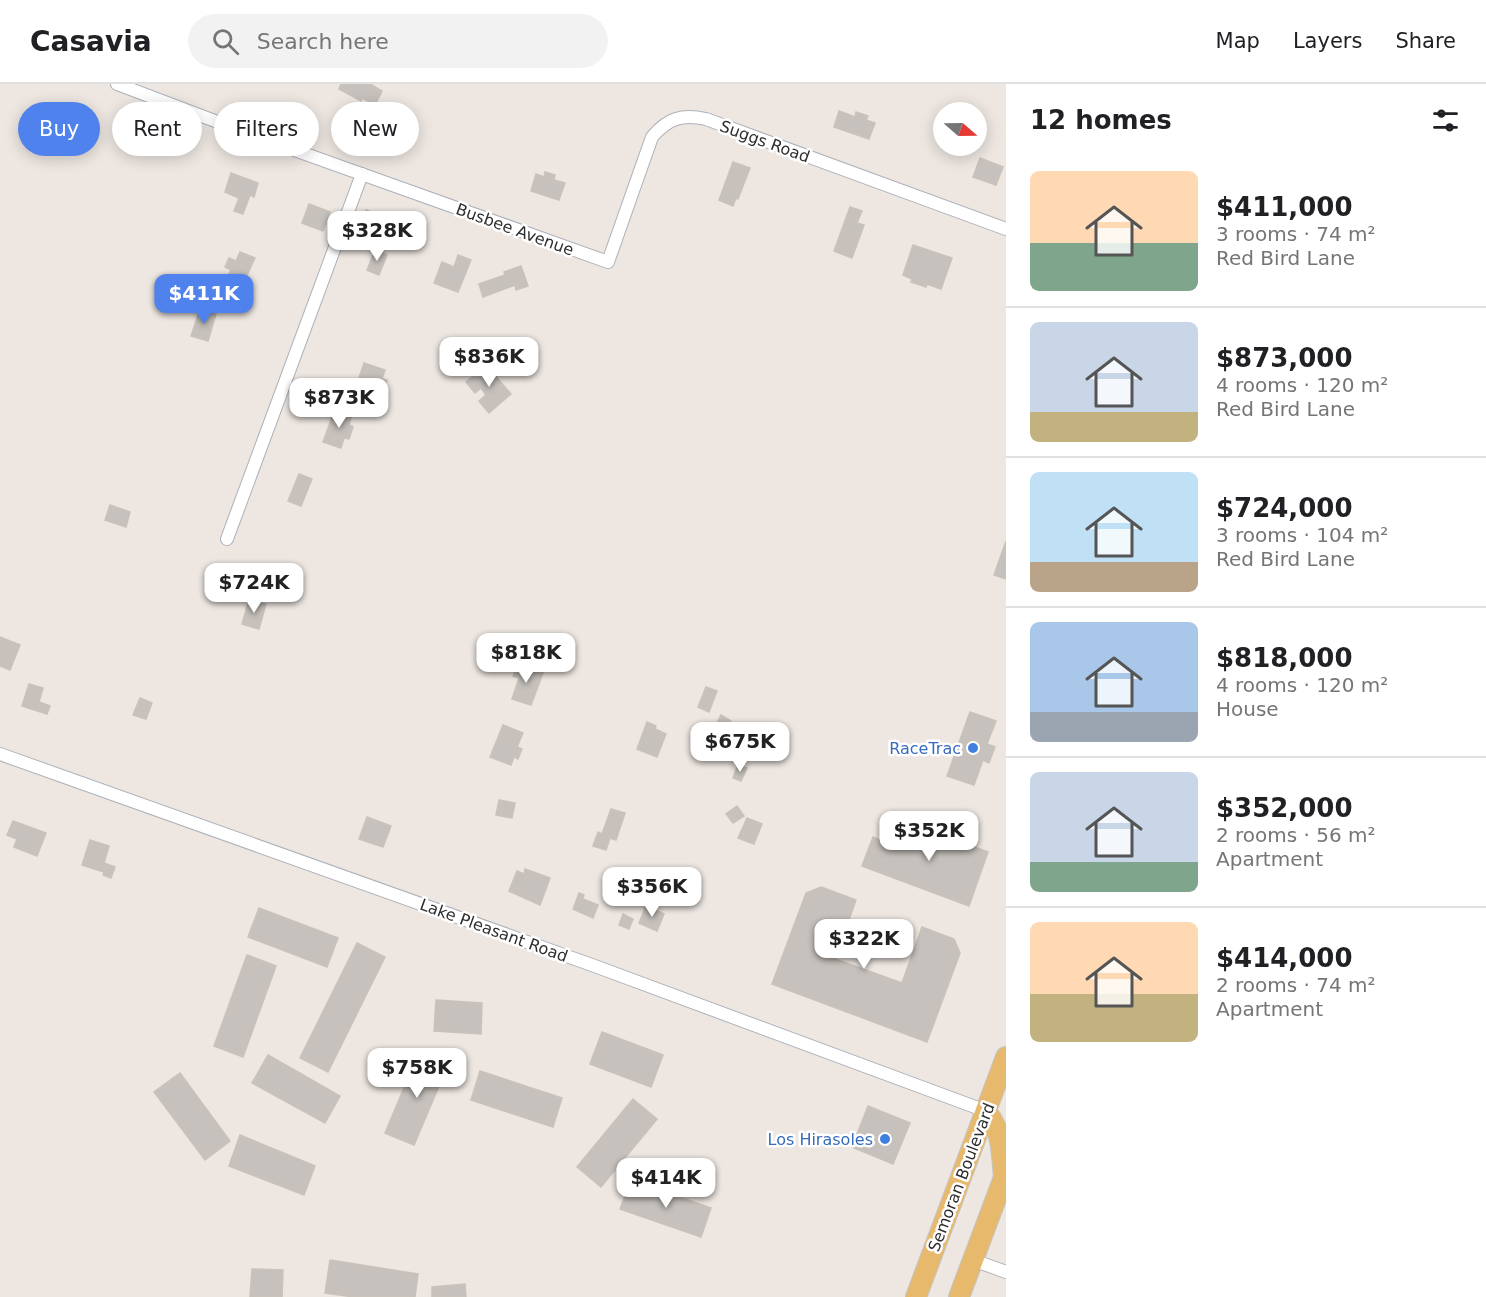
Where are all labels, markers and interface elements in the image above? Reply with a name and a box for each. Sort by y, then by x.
search box [188,14,608,68]
text: Casavia [30,25,152,58]
icon: search [209,25,242,58]
text: Search here [257,29,389,54]
text: Map [1216,29,1260,53]
text: Layers [1293,29,1362,53]
text: Share [1395,29,1456,53]
chip: Buy [18,102,100,156]
chip: Rent [112,102,202,156]
chip: Filters [214,102,319,156]
chip: New [331,102,419,156]
north arrow [933,102,987,156]
map controls [933,102,987,156]
icon: filters [1429,104,1462,137]
text: 12 homes [1030,105,1172,135]
street label: Suggs Road [717,116,812,167]
text: $411,000 [1216,192,1353,222]
icon: home [1078,195,1150,267]
street label: Busbee Avenue [453,199,576,260]
pin: $328K [335,211,419,262]
text: $328K [341,218,413,242]
text: 3 rooms · 74 m² [1216,222,1376,246]
text: Red Bird Lane [1216,246,1355,270]
pin: $411K [162,274,246,325]
text: $411K [168,281,240,305]
pin: $836K [447,337,531,388]
text: $873,000 [1216,343,1353,373]
text: $836K [453,344,525,368]
icon: home [1078,346,1150,418]
text: 4 rooms · 120 m² [1216,373,1388,397]
pin: $873K [297,378,381,429]
text: $873K [303,385,375,409]
text: Red Bird Lane [1216,397,1355,421]
text: $724,000 [1216,493,1353,523]
icon: home [1078,496,1150,568]
text: 3 rooms · 104 m² [1216,523,1388,547]
text: Red Bird Lane [1216,547,1355,571]
pin: $724K [212,563,296,614]
text: $724K [218,570,290,594]
pin: $818K [484,633,568,684]
text: $818K [490,640,562,664]
text: $818,000 [1216,643,1353,673]
icon: home [1078,646,1150,718]
text: 4 rooms · 120 m² [1216,673,1388,697]
text: House [1216,697,1279,721]
pin: $675K [698,722,782,773]
text: $675K [704,729,776,753]
place label: RaceTrac [889,739,961,758]
marker: RaceTrac [966,741,980,755]
text: $352,000 [1216,793,1353,823]
icon: home [1078,796,1150,868]
pin: $352K [887,811,971,862]
text: $352K [893,818,965,842]
text: 2 rooms · 56 m² [1216,823,1376,847]
text: Apartment [1216,847,1323,871]
pin: $356K [610,867,694,918]
text: $356K [616,874,688,898]
street label: Lake Pleasant Road [417,895,570,966]
pin: $322K [822,919,906,970]
text: $322K [828,926,900,950]
text: $414,000 [1216,943,1353,973]
icon: home [1078,946,1150,1018]
text: 2 rooms · 74 m² [1216,973,1376,997]
text: Apartment [1216,997,1323,1021]
pin: $758K [375,1048,459,1099]
text: $758K [381,1055,453,1079]
street label: Semoran Boulevard [924,1100,999,1254]
place label: Los Hirasoles [768,1130,873,1149]
marker: Los Hirasoles [878,1132,892,1146]
pin: $414K [624,1158,708,1209]
text: $414K [630,1165,702,1189]

